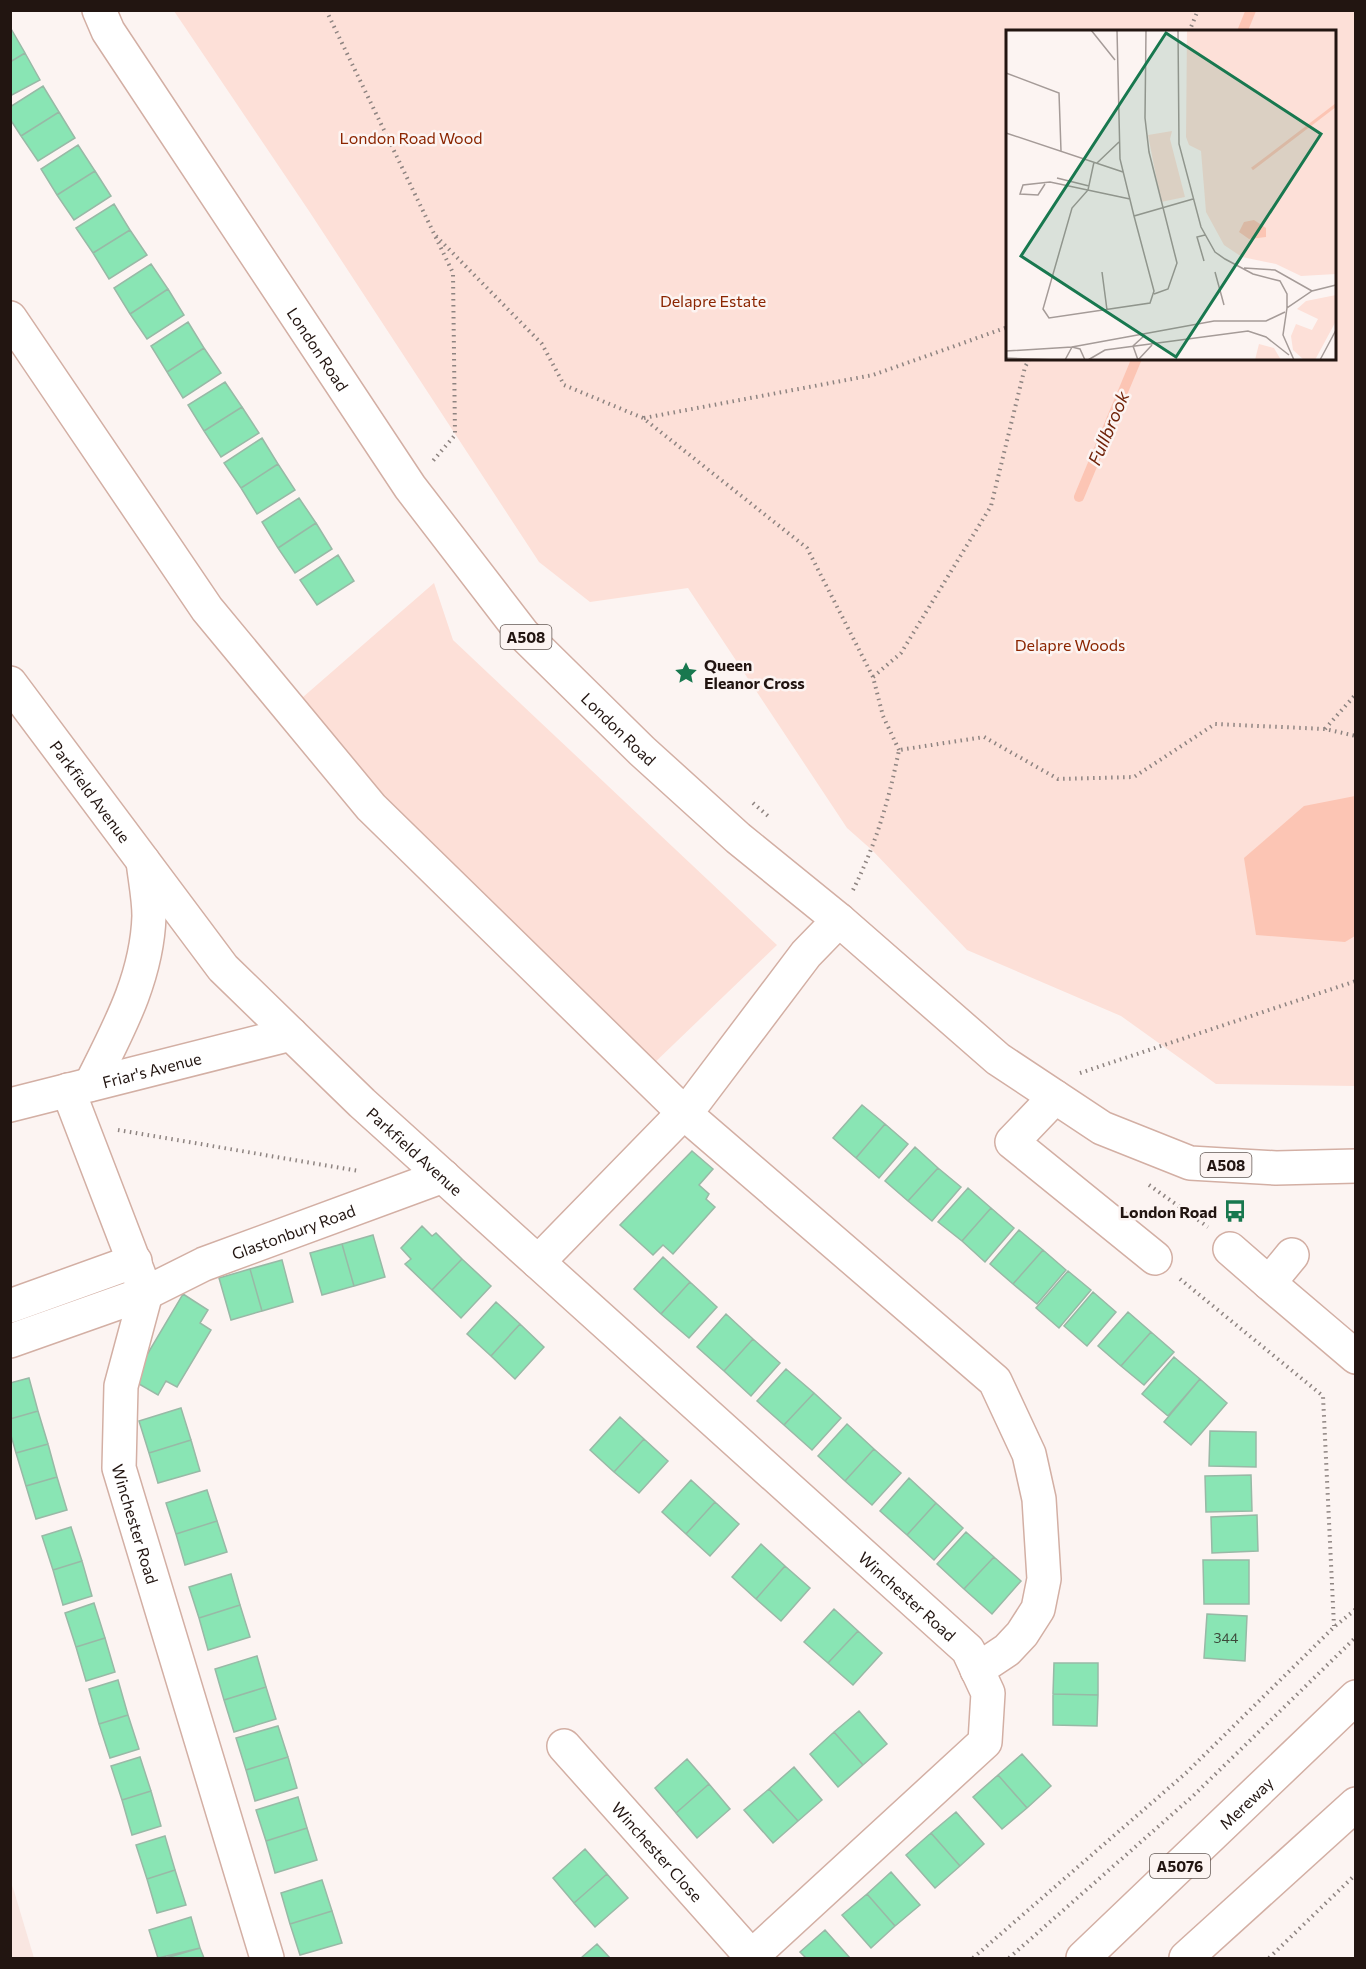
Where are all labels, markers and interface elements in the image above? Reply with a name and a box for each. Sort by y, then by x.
inset map [1006,30,1336,360]
park label: London Road Wood [340,128,482,147]
park label: Delapre Estate [660,291,766,310]
street label: London Road [284,303,353,394]
water label: Fullbrook [1083,387,1134,468]
road number: A508 [500,625,552,649]
park label: Delapre Woods [1015,635,1125,654]
place label: Queen Eleanor Cross [704,655,805,692]
place icon: Queen Eleanor Cross [673,660,699,686]
street label: London Road [578,688,660,769]
street label: Parkfield Avenue [47,737,135,846]
street label: Friar's Avenue [100,1048,203,1091]
street label: Parkfield Avenue [363,1103,467,1199]
road number: A508 [1200,1153,1252,1177]
bus stop icon: London Road [1222,1198,1248,1224]
street label: Glastonbury Road [229,1200,357,1263]
place label: London Road [1120,1202,1217,1221]
street label: Winchester Road [109,1462,163,1586]
street label: Winchester Road [855,1547,960,1644]
house number: 344 [1214,1629,1239,1646]
street label: Mereway [1215,1772,1276,1833]
street label: Winchester Close [608,1798,707,1905]
road number: A5076 [1150,1854,1210,1878]

